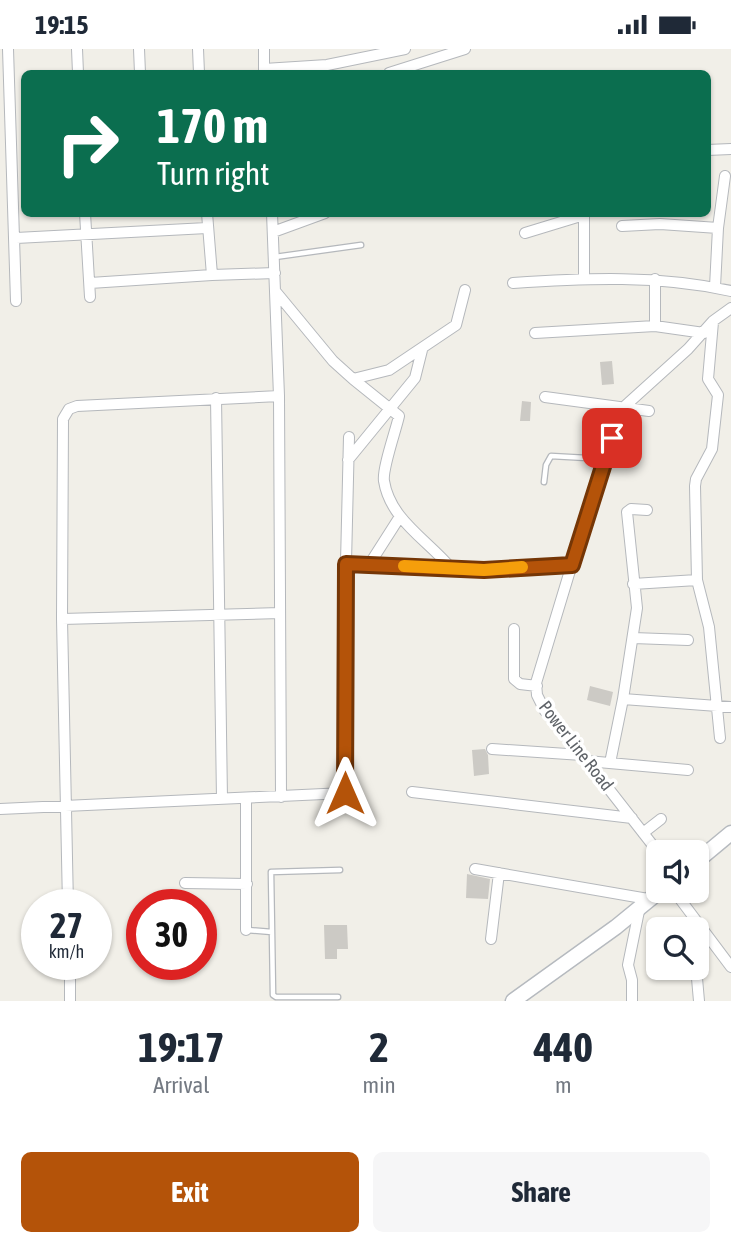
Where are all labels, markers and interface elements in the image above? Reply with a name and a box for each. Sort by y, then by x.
text: 19:15 [35,10,89,40]
text: 170 m [157,97,268,153]
icon: right [42,98,133,189]
text: Turn right [157,155,270,192]
pin [582,408,642,468]
icon: arrive [593,419,631,457]
street label: Power Line Road [535,697,618,795]
position arrow [308,756,382,830]
map controls [646,840,709,980]
button: sound [646,840,709,903]
speed limit sign: 30 [126,889,217,980]
text: 27 [50,905,83,945]
button: search [646,917,709,980]
text: km/h [49,941,84,962]
text: 19:17 [138,1023,225,1071]
text: 2 [369,1023,389,1071]
text: 440 [534,1023,593,1071]
text: Arrival [153,1072,209,1098]
text: min [363,1072,396,1098]
text: m [555,1072,572,1098]
button: Exit [21,1152,359,1232]
button: Share [373,1152,710,1232]

